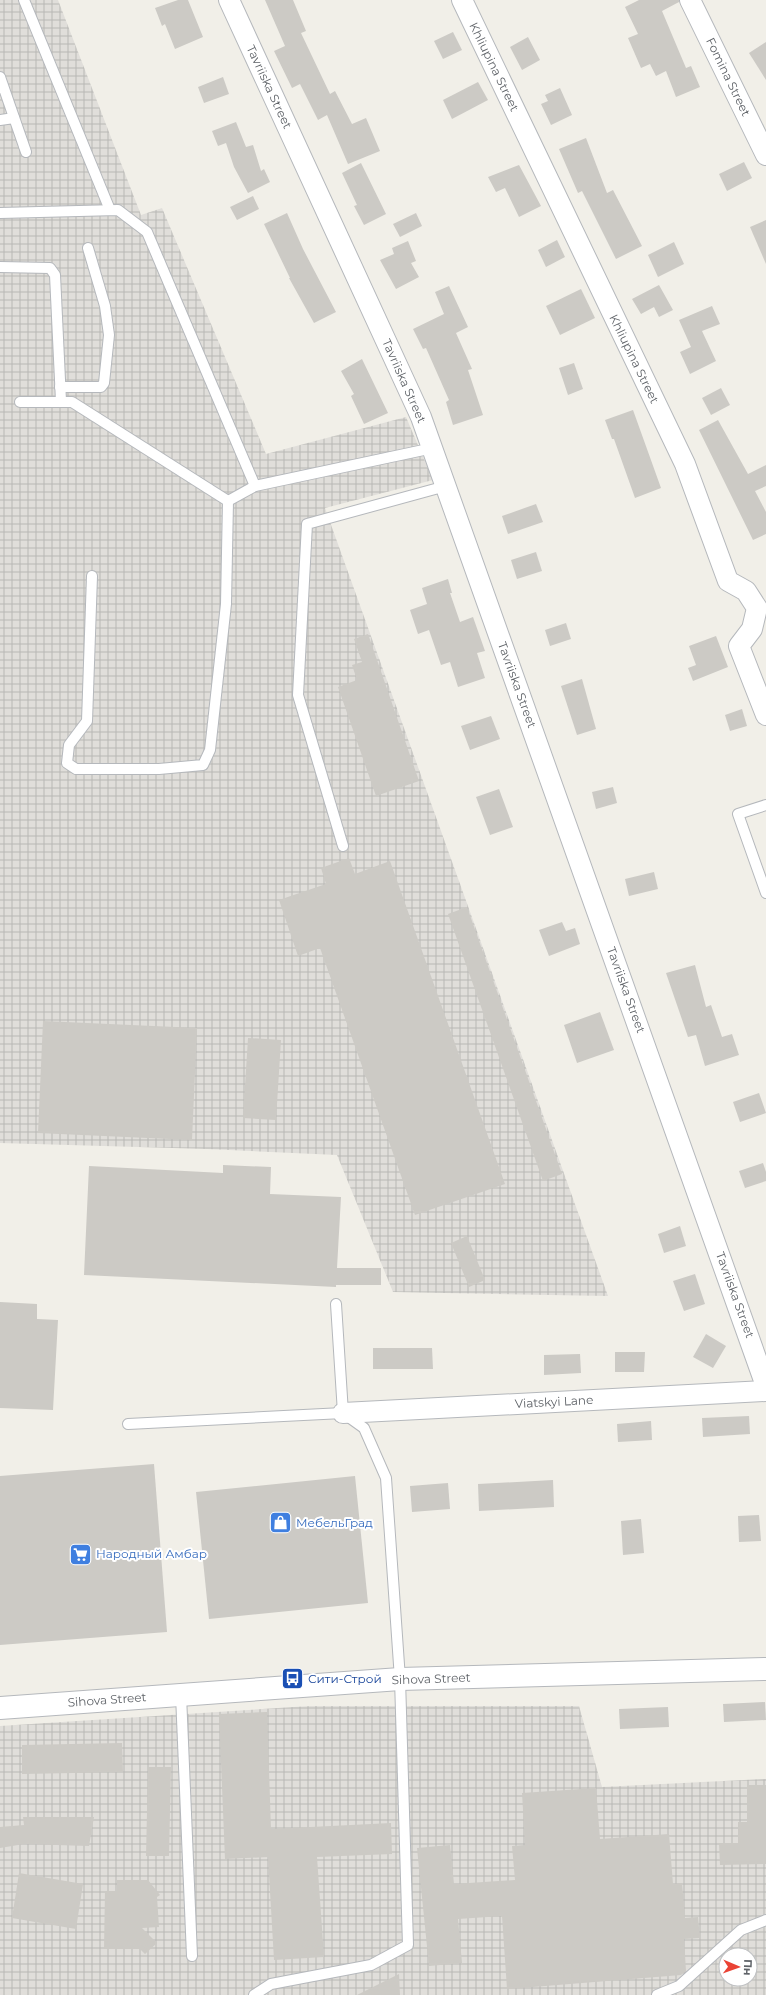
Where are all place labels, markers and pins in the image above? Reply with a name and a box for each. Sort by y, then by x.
shop icon: МебельГрад [267,1510,293,1536]
place label: МебельГрад [296,1515,373,1530]
supermarket icon: Народный Амбар [67,1541,93,1567]
place label: Народный Амбар [96,1546,207,1561]
bus stop icon: Сити-Строй [280,1666,306,1692]
place label: Сити-Строй [308,1671,382,1686]

